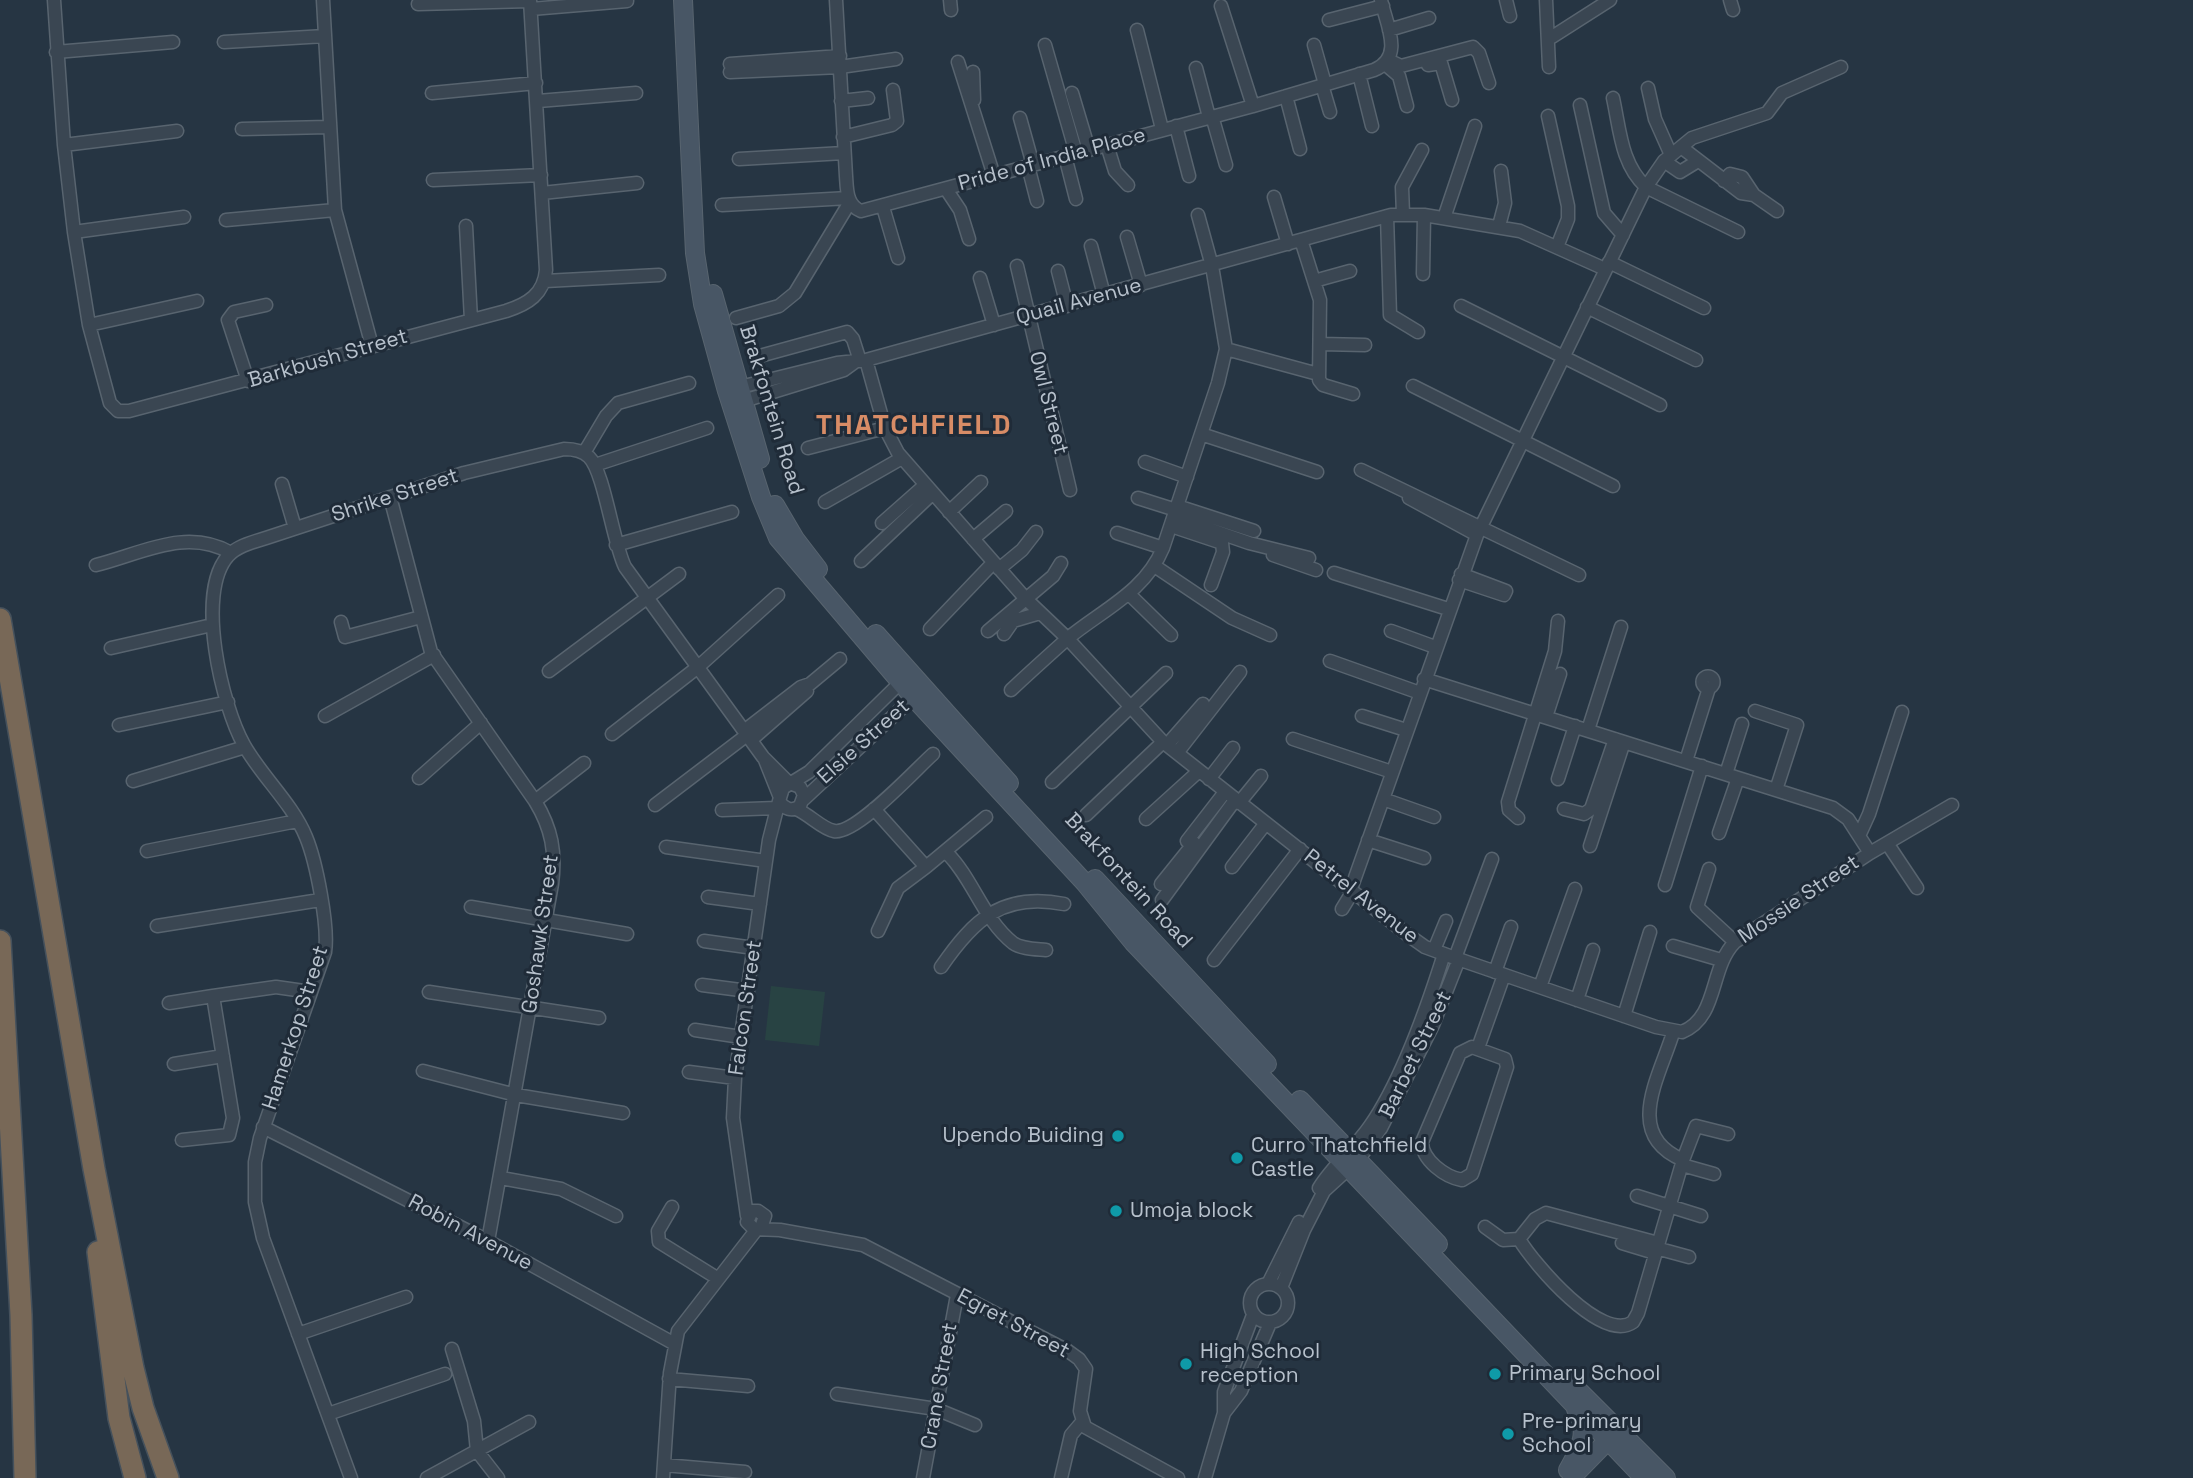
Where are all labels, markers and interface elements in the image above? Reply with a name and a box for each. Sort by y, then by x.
street label: Pride of India Place [956,123,1148,197]
street label: Quail Avenue [1014,273,1144,331]
street label: Brakfontein Road [733,322,809,498]
street label: Barkbush Street [245,324,411,394]
street label: Owl Street [1023,349,1073,457]
district label: THATCHFIELD [817,409,1011,443]
street label: Shrike Street [329,464,461,528]
street label: Elsie Street [813,694,915,790]
street label: Brakfontein Road [1059,808,1197,954]
street label: Petrel Avenue [1299,844,1423,950]
street label: Mossie Street [1734,850,1864,950]
street label: Goshawk Street [517,853,565,1015]
street label: Falcon Street [724,939,768,1077]
street label: Hamerkop Street [258,943,334,1113]
street label: Barbet Street [1374,987,1458,1123]
place label: Upendo Buiding [942,1123,1104,1149]
marker: Upendo Buiding [1110,1128,1126,1144]
place label: Curro Thatchfield Castle [1251,1133,1427,1183]
marker: Curro Thatchfield Castle [1229,1150,1245,1166]
street label: Robin Avenue [403,1190,537,1276]
place label: Umoja block [1130,1198,1253,1224]
marker: Umoja block [1108,1203,1124,1219]
street label: Egret Street [952,1284,1074,1364]
street label: Crane Street [916,1321,964,1451]
place label: High School reception [1200,1339,1320,1389]
marker: High School reception [1178,1356,1194,1372]
place label: Primary School [1509,1361,1660,1387]
marker: Primary School [1487,1366,1503,1382]
place label: Pre-primary School [1522,1409,1642,1459]
marker: Pre-primary School [1500,1426,1516,1442]

